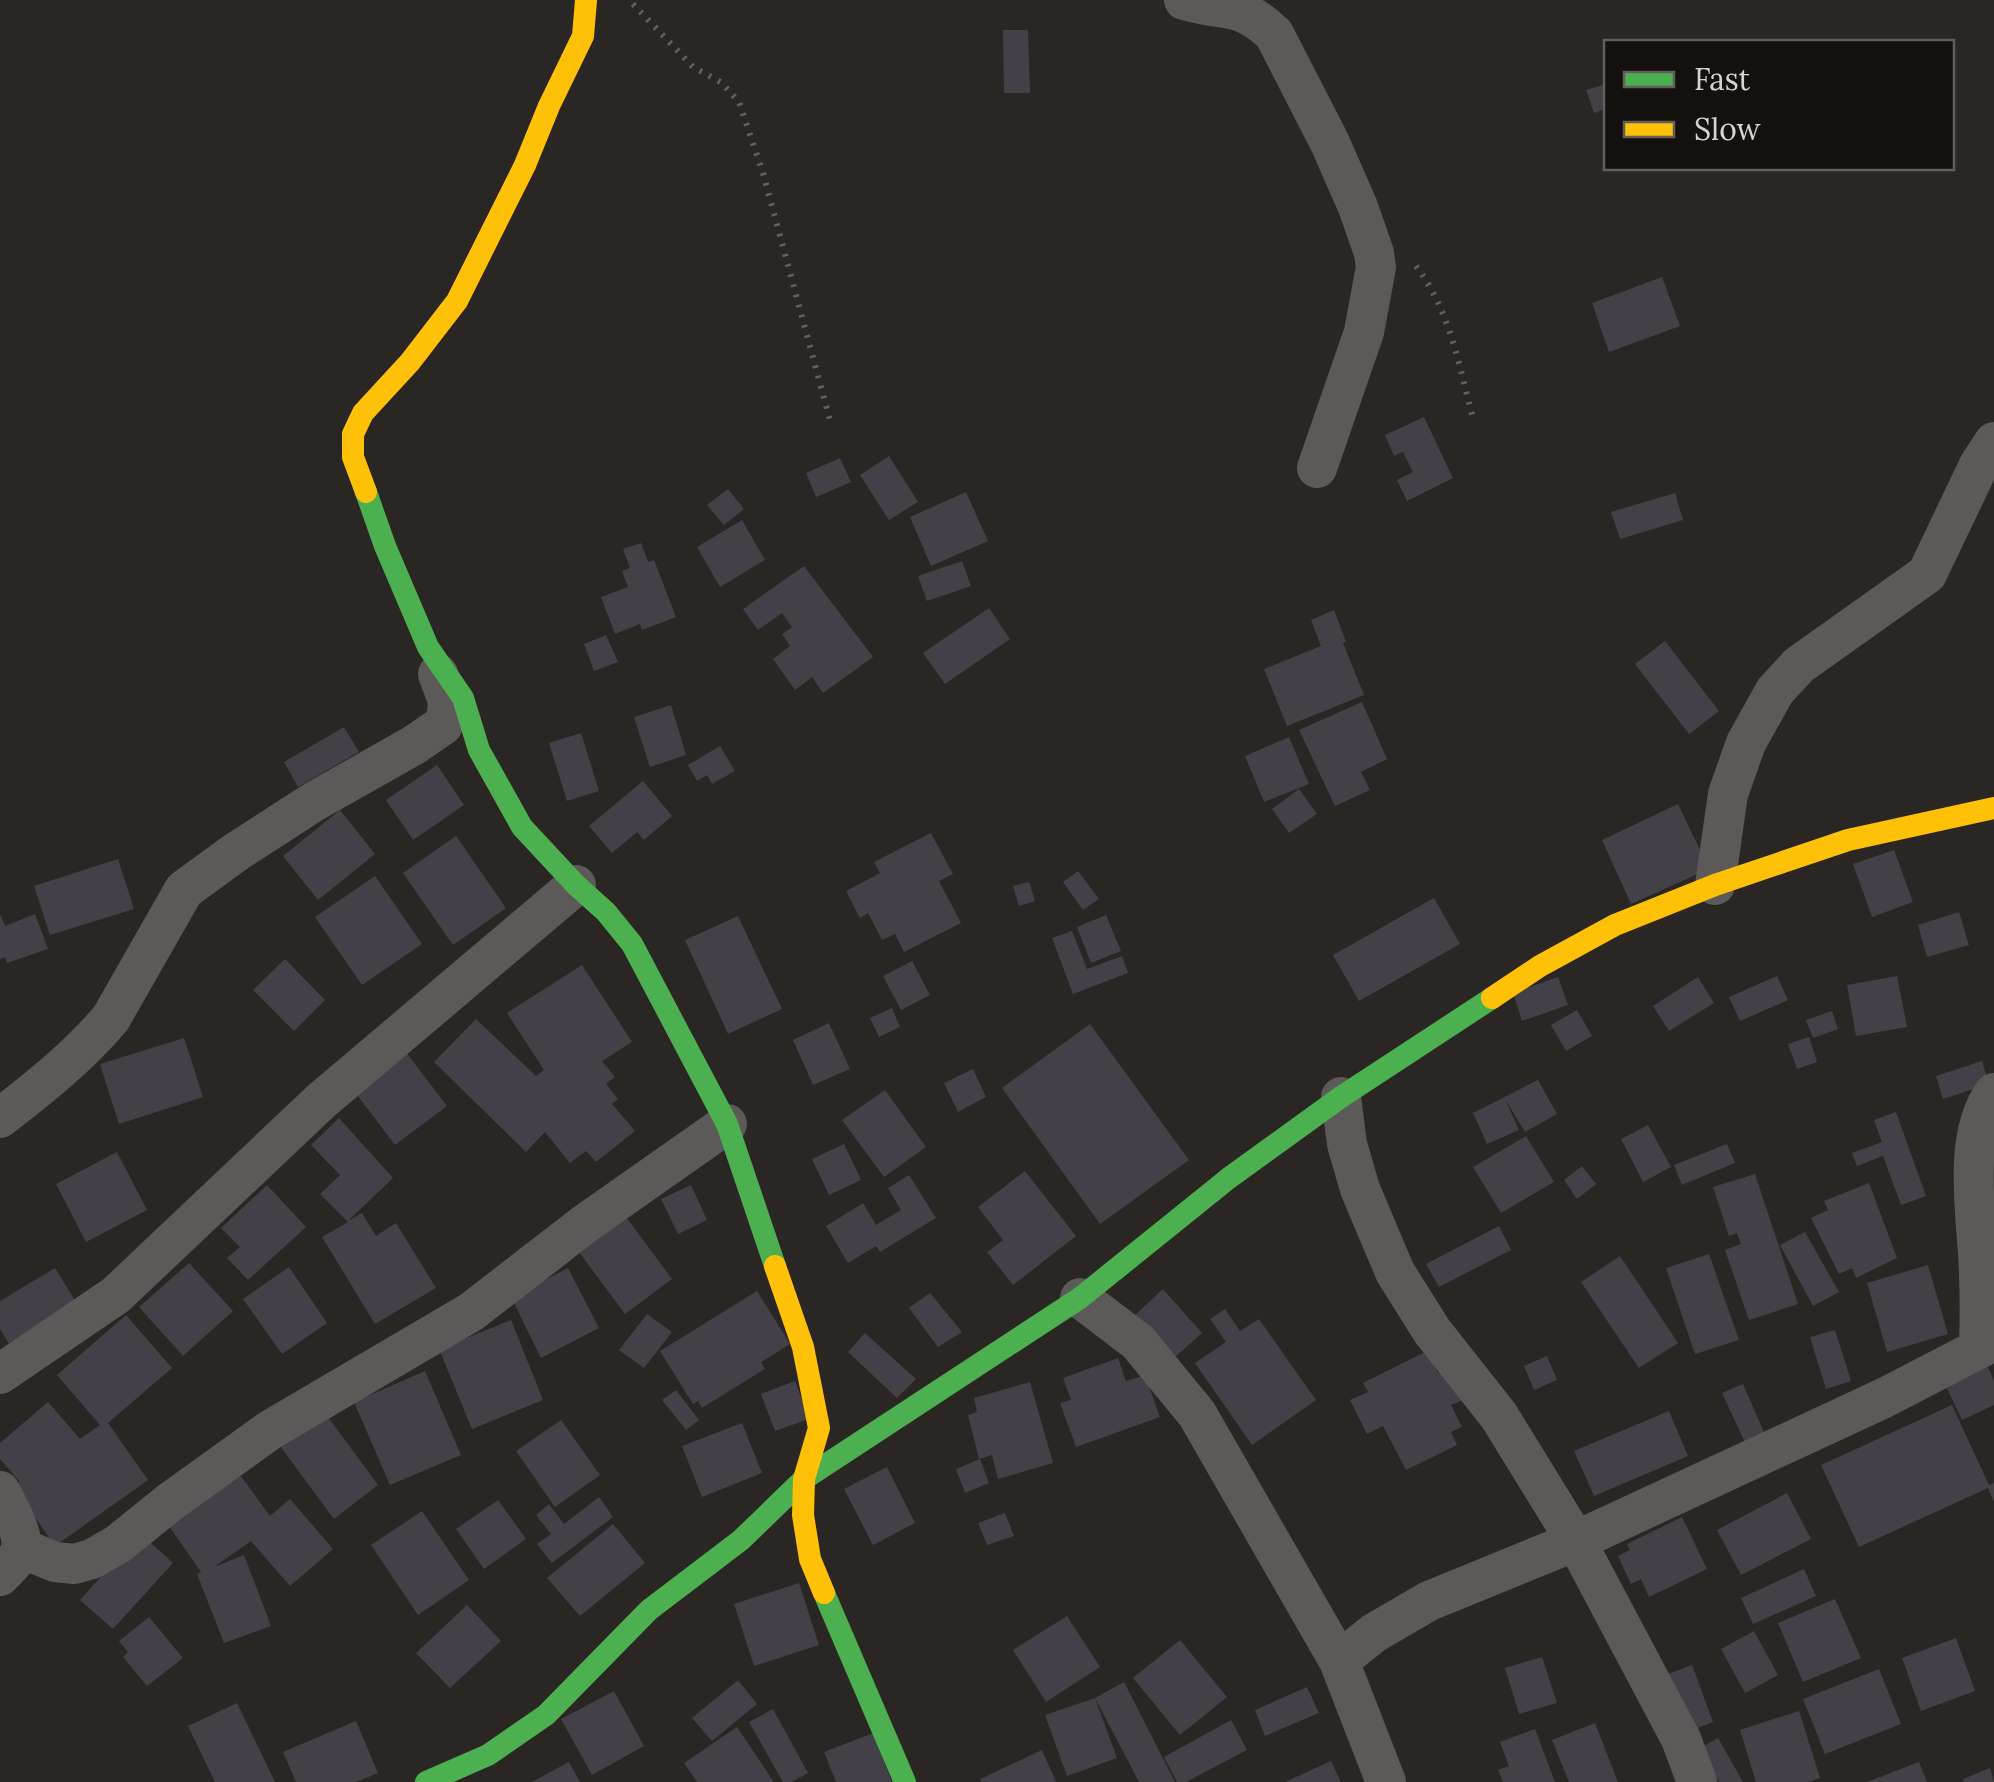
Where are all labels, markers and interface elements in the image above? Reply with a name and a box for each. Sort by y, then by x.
legend [1604,40,1954,170]
text: Fast [1694,60,1751,98]
text: Slow [1694,110,1760,148]

